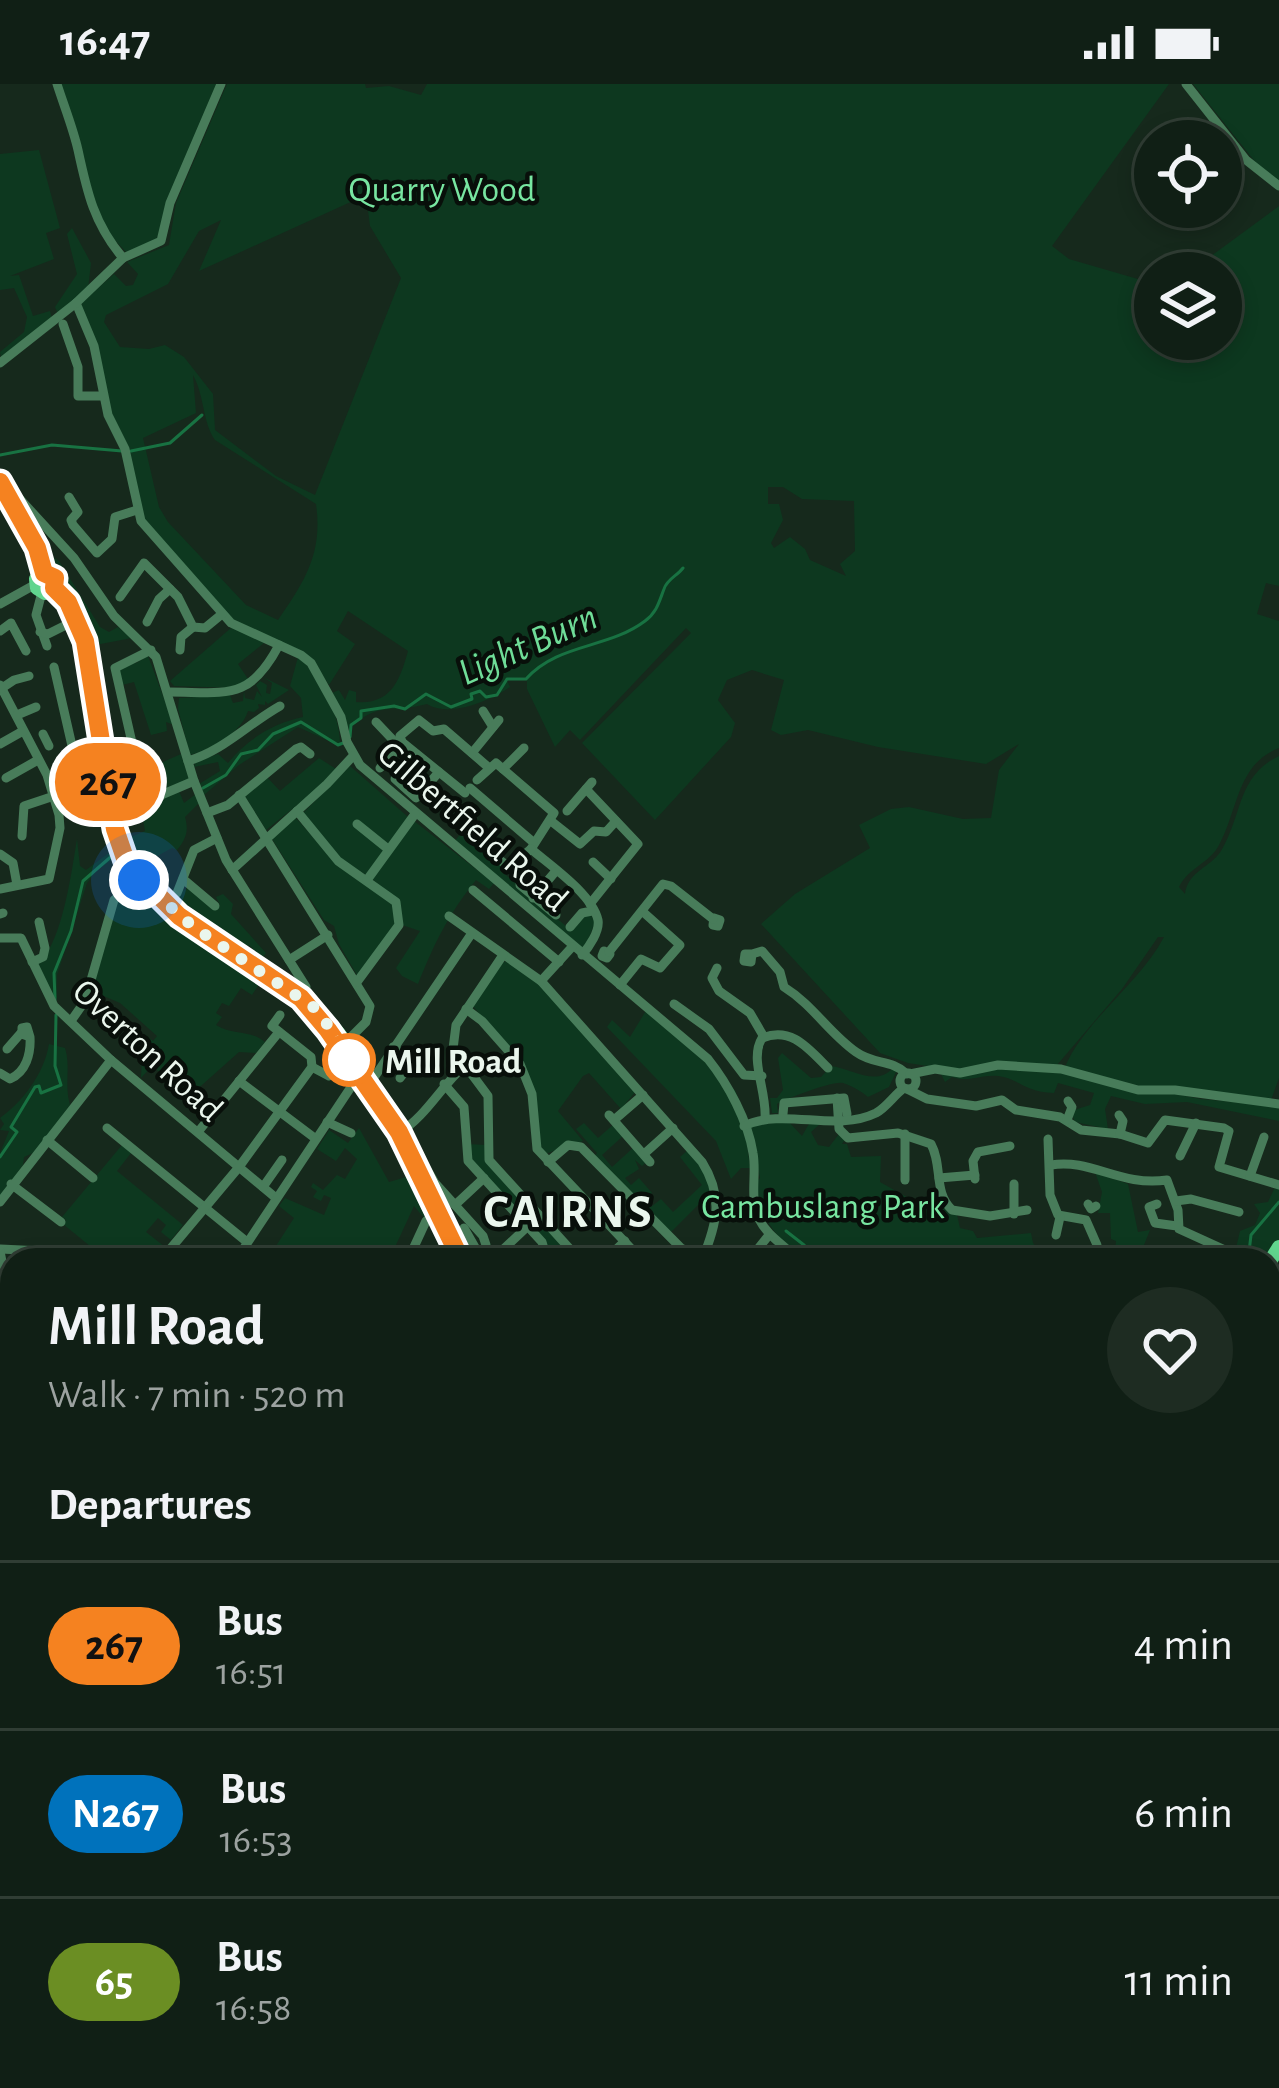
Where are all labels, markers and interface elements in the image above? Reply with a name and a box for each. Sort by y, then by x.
text: 16:47 [60,19,150,64]
map controls [1134,120,1242,360]
button: locate [1134,120,1242,228]
park label: Quarry Wood [348,172,536,208]
button: layers [1134,252,1242,360]
water label: Light Burn [453,597,603,693]
street label: Gilbertfield Road [371,734,575,919]
line badge: 267 [39,743,177,821]
text: 267 [79,761,137,803]
your location [109,850,169,910]
street label: Overton Road [66,972,229,1128]
marker: Mill Road [324,1035,374,1085]
place label: Mill Road [385,1044,522,1080]
district label: CAIRNS [483,1189,655,1237]
park label: Cambuslang Park [701,1189,945,1225]
button: heart [1107,1287,1233,1413]
text: Mill Road [48,1298,264,1355]
text: Walk · 7 min · 520 m [48,1376,346,1415]
text: Departures [48,1483,252,1528]
text: Bus [216,1599,283,1644]
text: 4 min [1134,1623,1233,1668]
text: 267 [85,1625,143,1667]
text: 16:51 [216,1653,286,1692]
text: Bus [219,1767,286,1812]
text: 6 min [1134,1791,1233,1836]
text: N267 [72,1793,159,1835]
text: 16:53 [219,1821,292,1860]
text: Bus [216,1935,283,1980]
text: 11 min [1125,1959,1233,2004]
text: 65 [95,1961,133,2003]
text: 16:58 [216,1989,291,2028]

